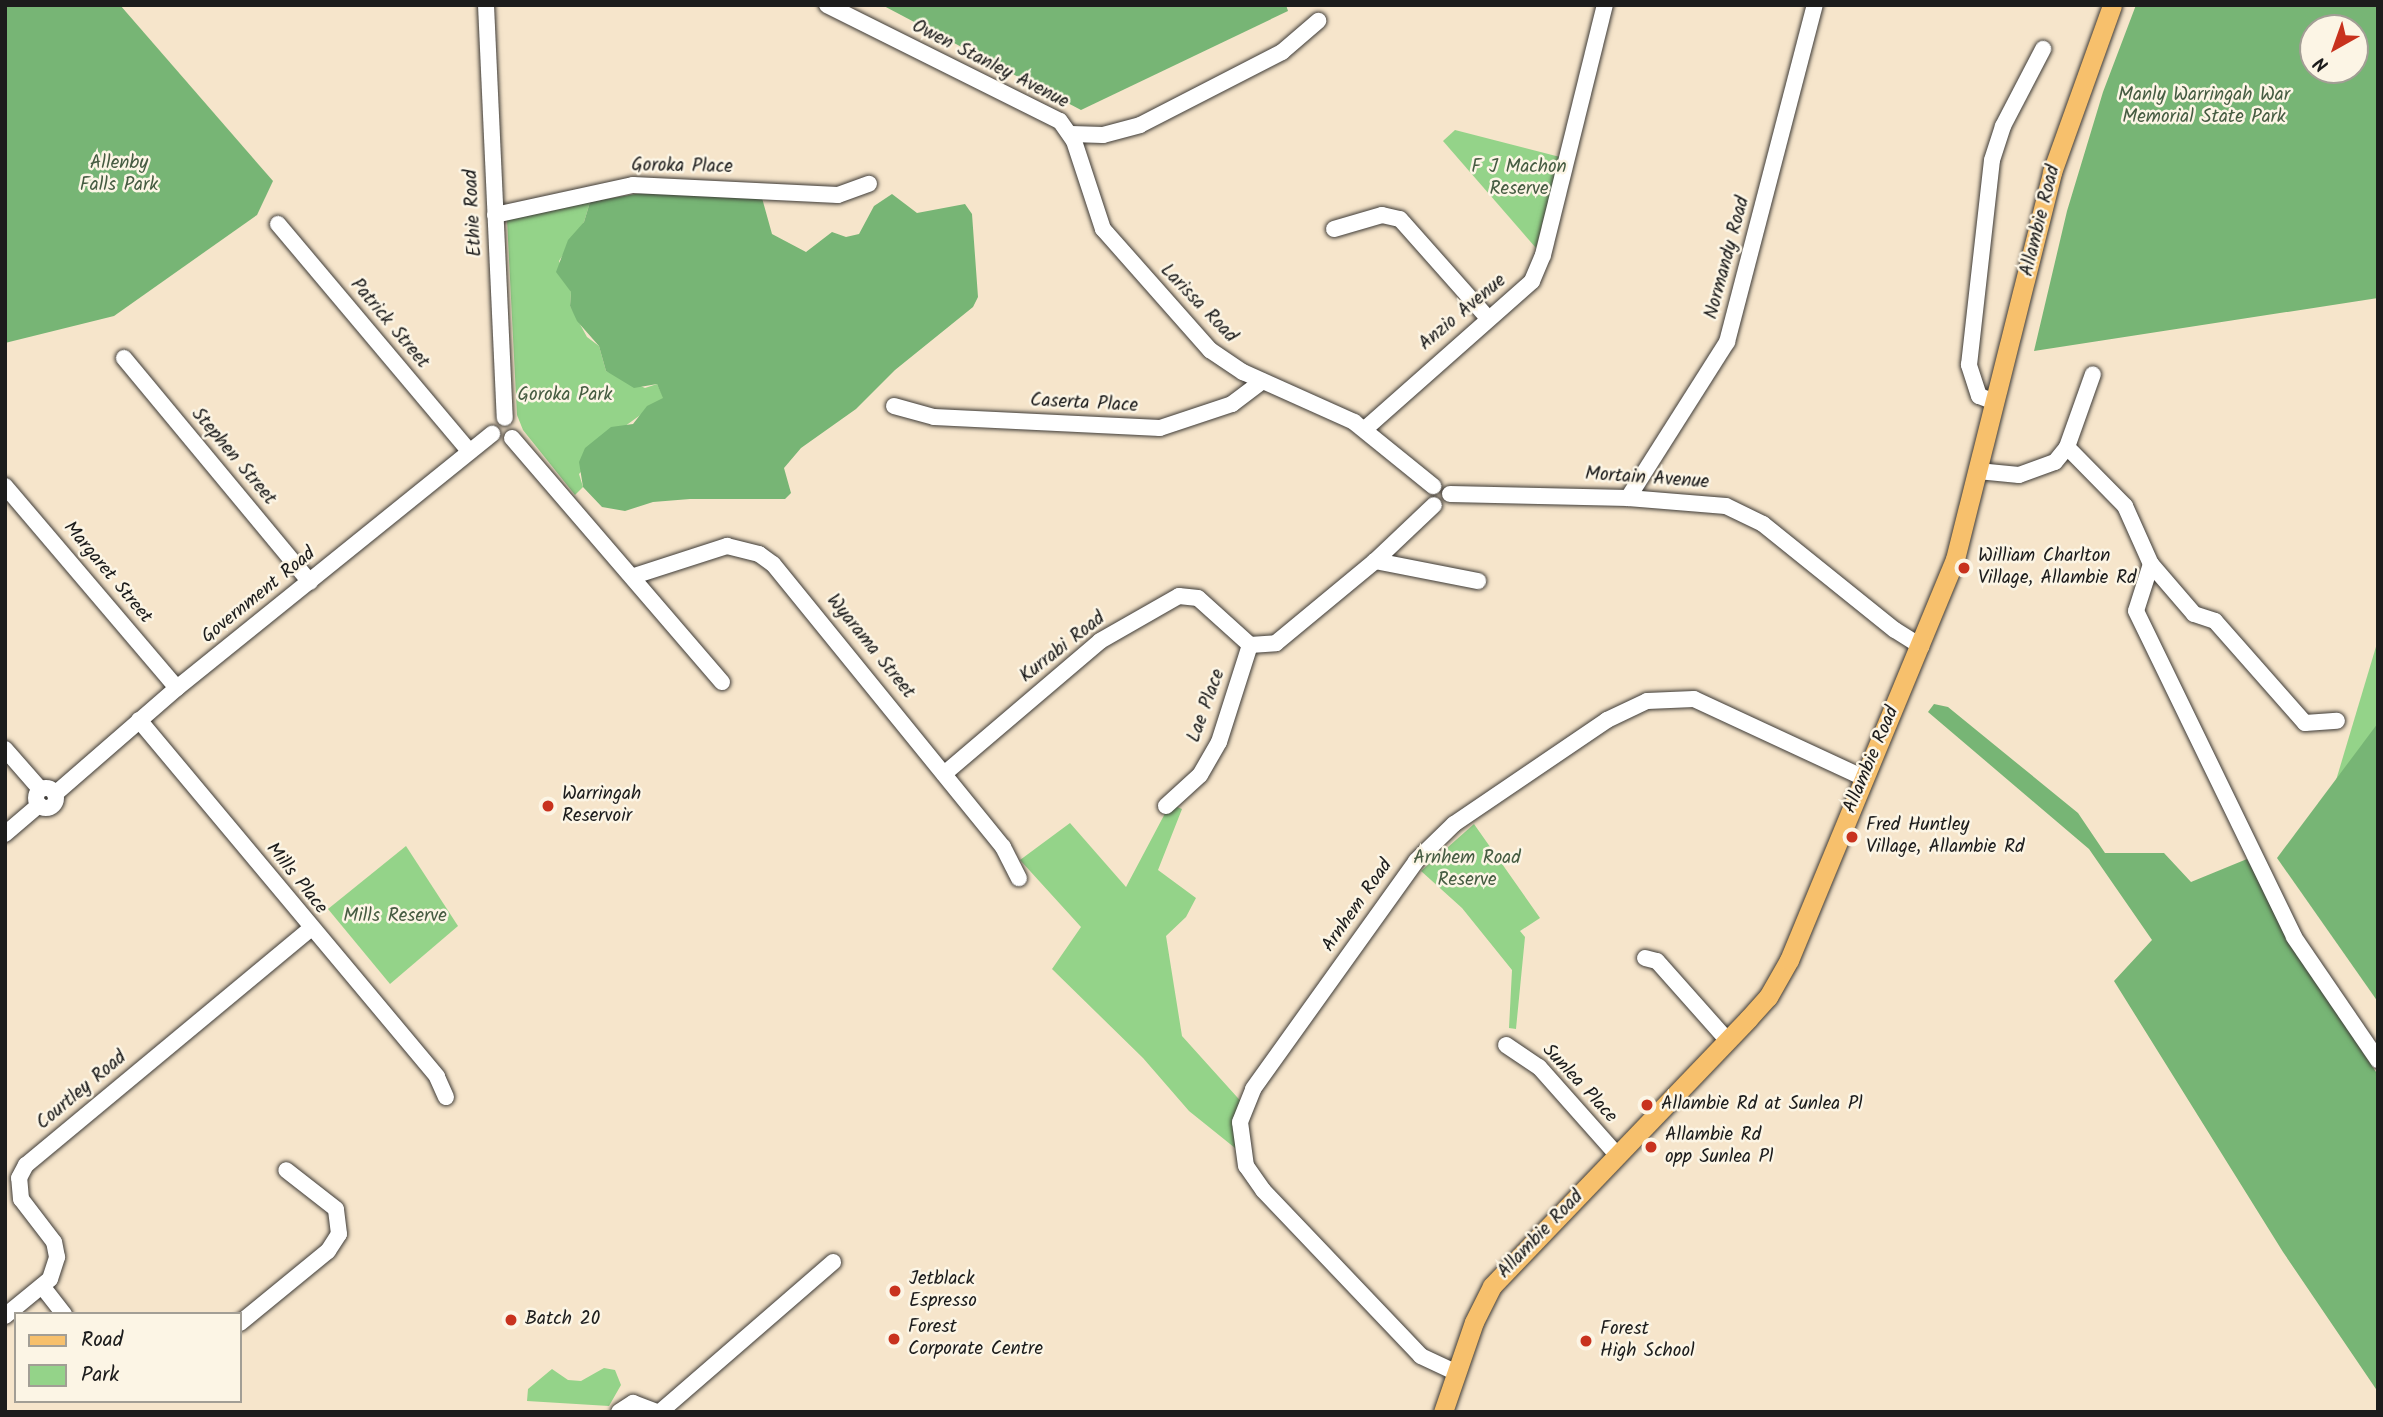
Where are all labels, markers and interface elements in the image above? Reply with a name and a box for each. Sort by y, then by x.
north arrow [2299,14,2369,84]
street label: Owen Stanley Avenue [908,16,1072,114]
text: N [2308,48,2336,79]
park label: Manly Warringah War Memorial State Park [2118,85,2290,129]
park label: Allenby Falls Park [80,153,158,197]
street label: Goroka Place [631,155,733,179]
park label: F J Machon Reserve [1471,157,1567,201]
street label: Allambie Road [2016,163,2066,279]
street label: Ethie Road [460,169,488,257]
street label: Normandy Road [1701,194,1755,322]
street label: Larissa Road [1155,260,1241,348]
street label: Anzio Avenue [1415,270,1511,356]
street label: Patrick Street [345,274,433,374]
park label: Goroka Park [518,385,612,407]
street label: Caserta Place [1029,390,1139,418]
street label: Stephen Street [186,404,280,510]
street label: Mortain Avenue [1584,463,1710,495]
street label: Margaret Street [58,517,156,629]
street label: Government Road [197,543,321,649]
place label: William Charlton Village, Allambie Rd [1978,546,2137,590]
marker: William Charlton Village, Allambie Rd [1956,560,1972,576]
street label: Wyarama Street [821,590,919,704]
street label: Kurrabi Road [1016,608,1110,688]
street label: Lae Place [1183,666,1231,746]
street label: Allambie Road [1839,703,1905,817]
place label: Warringah Reservoir [562,784,641,828]
marker: Warringah Reservoir [540,798,556,814]
place label: Fred Huntley Village, Allambie Rd [1866,815,2025,859]
marker: Fred Huntley Village, Allambie Rd [1844,829,1860,845]
street label: Mills Place [260,839,332,919]
park label: Arnhem Road Reserve [1413,848,1521,892]
street label: Arnhem Road [1318,855,1398,957]
park label: Mills Reserve [343,906,447,928]
street label: Sunlea Place [1537,1040,1621,1128]
street label: Courtley Road [32,1047,132,1135]
place label: Allambie Rd at Sunlea Pl [1661,1094,1863,1116]
marker: Allambie Rd at Sunlea Pl [1639,1097,1655,1113]
place label: Allambie Rd opp Sunlea Pl [1665,1125,1773,1169]
marker: Allambie Rd opp Sunlea Pl [1643,1139,1659,1155]
street label: Allambie Road [1493,1186,1589,1284]
place label: Jetblack Espresso [909,1269,977,1313]
marker: Jetblack Espresso [887,1283,903,1299]
place label: Batch 20 [525,1309,600,1331]
legend [14,1312,242,1403]
marker: Batch 20 [503,1312,519,1328]
place label: Forest Corporate Centre [908,1317,1043,1361]
place label: Forest High School [1600,1319,1695,1363]
text: Road [81,1324,123,1357]
marker: Forest Corporate Centre [886,1331,902,1347]
marker: Forest High School [1578,1333,1594,1349]
text: Park [81,1359,119,1392]

